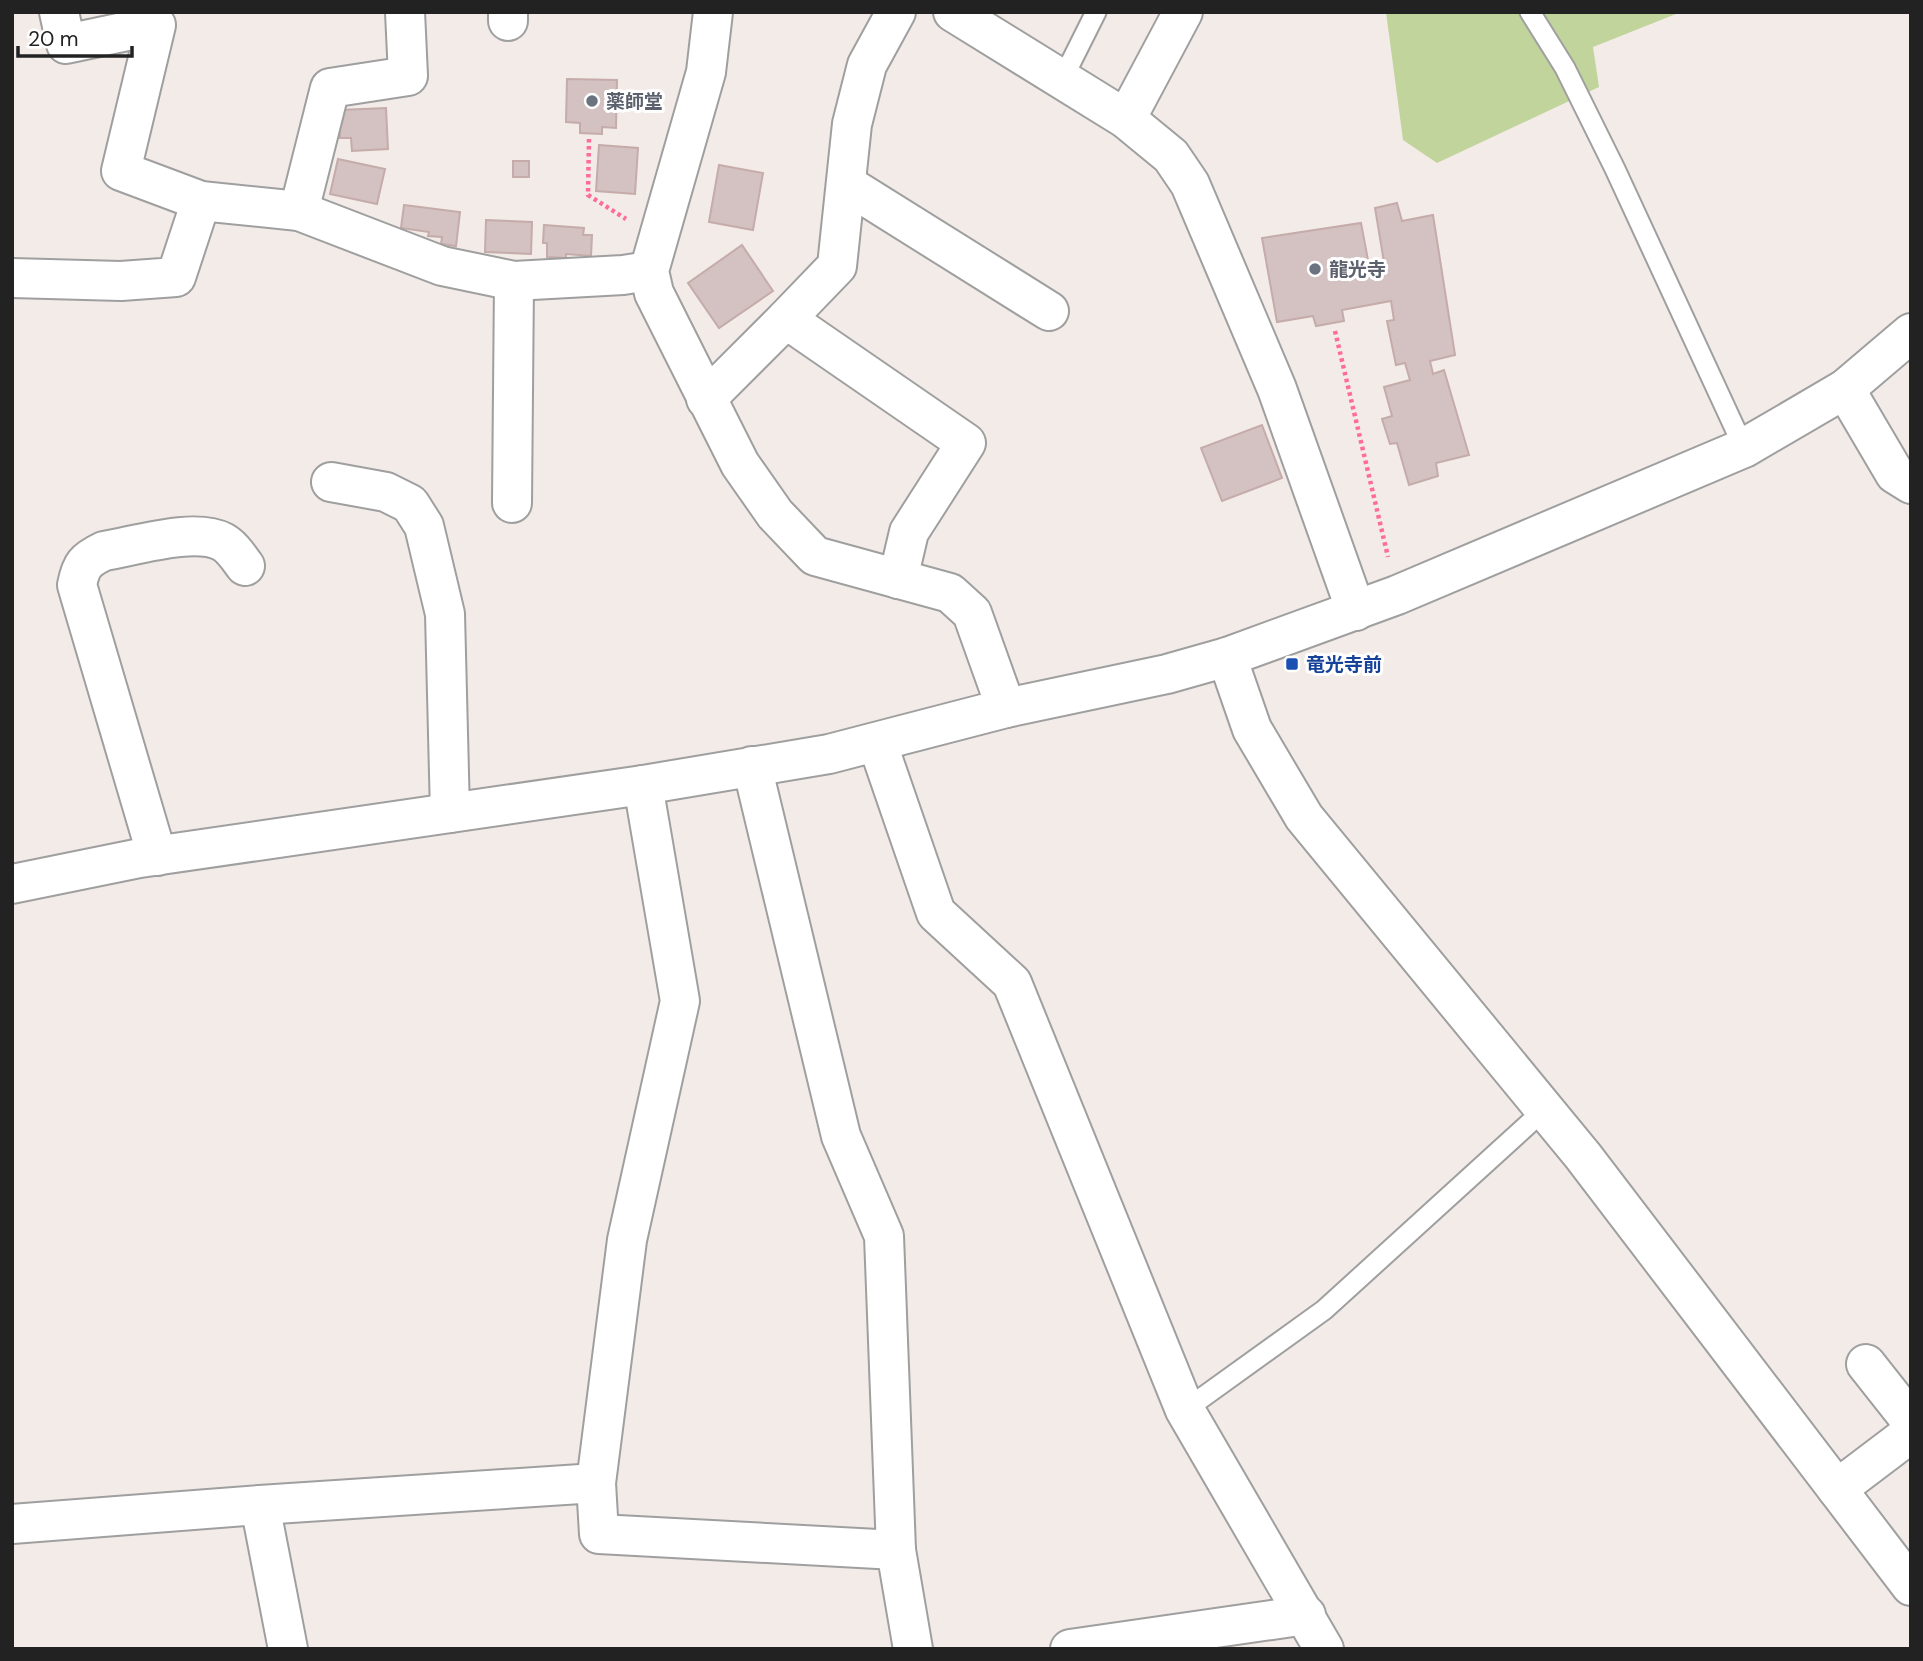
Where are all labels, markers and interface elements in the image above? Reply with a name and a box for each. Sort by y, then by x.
scale bar [18,14,131,58]
text: 20 m [28,25,79,53]
place label: 薬師堂 [606,89,663,114]
marker: 薬師堂 [584,93,600,109]
place label: 龍光寺 [1329,257,1386,282]
marker: 龍光寺 [1307,261,1323,277]
place label: 竜光寺前 [1306,652,1382,677]
marker: 竜光寺前 [1284,656,1300,672]

